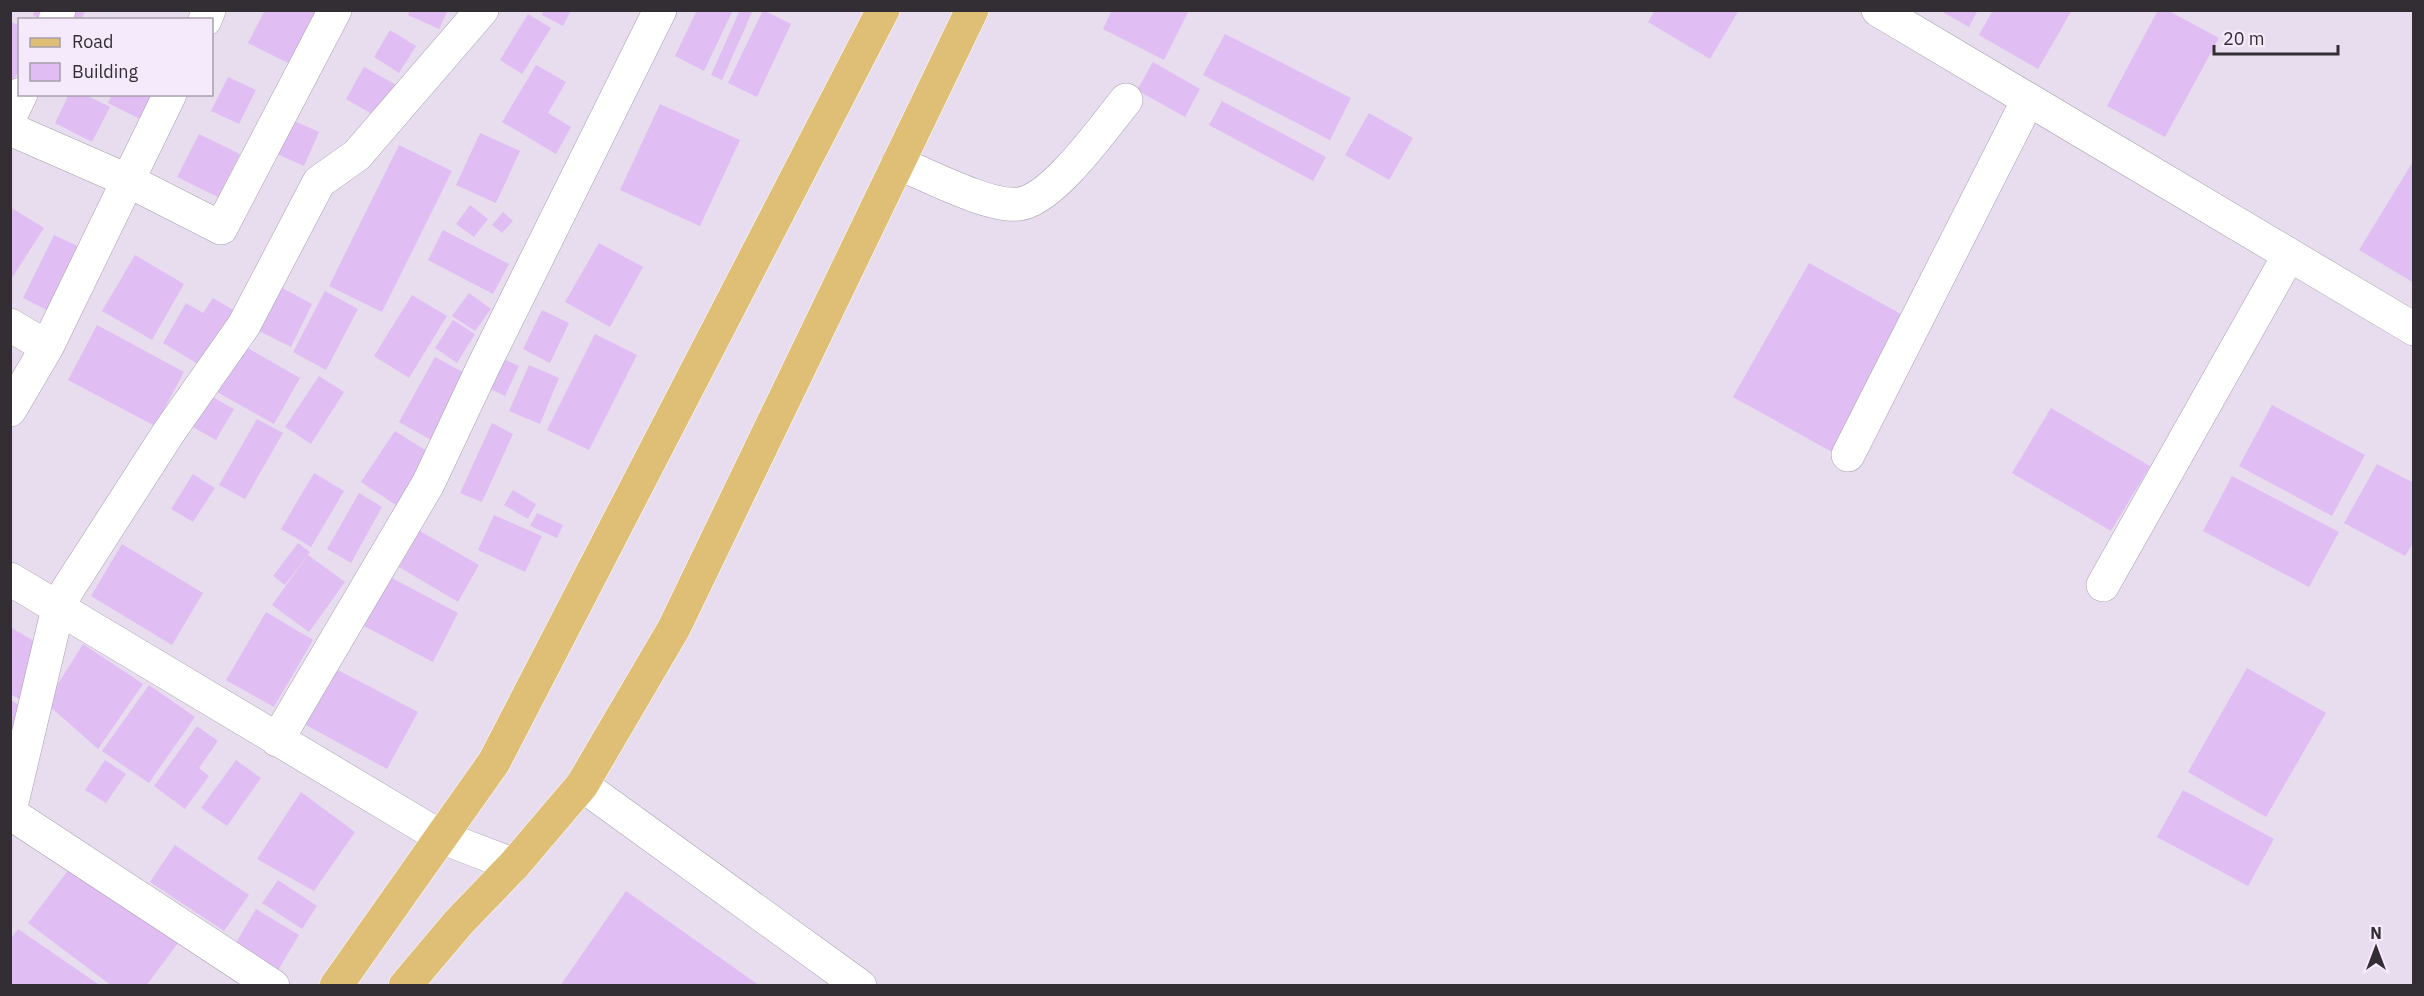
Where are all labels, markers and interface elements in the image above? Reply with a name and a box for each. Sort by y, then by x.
legend [18,18,213,96]
scale bar [2214,18,2338,56]
text: 20 m [2223,27,2265,50]
text: Road [72,30,113,53]
text: Building [72,60,139,83]
north arrow [2346,918,2406,978]
text: N [2370,923,2382,943]

